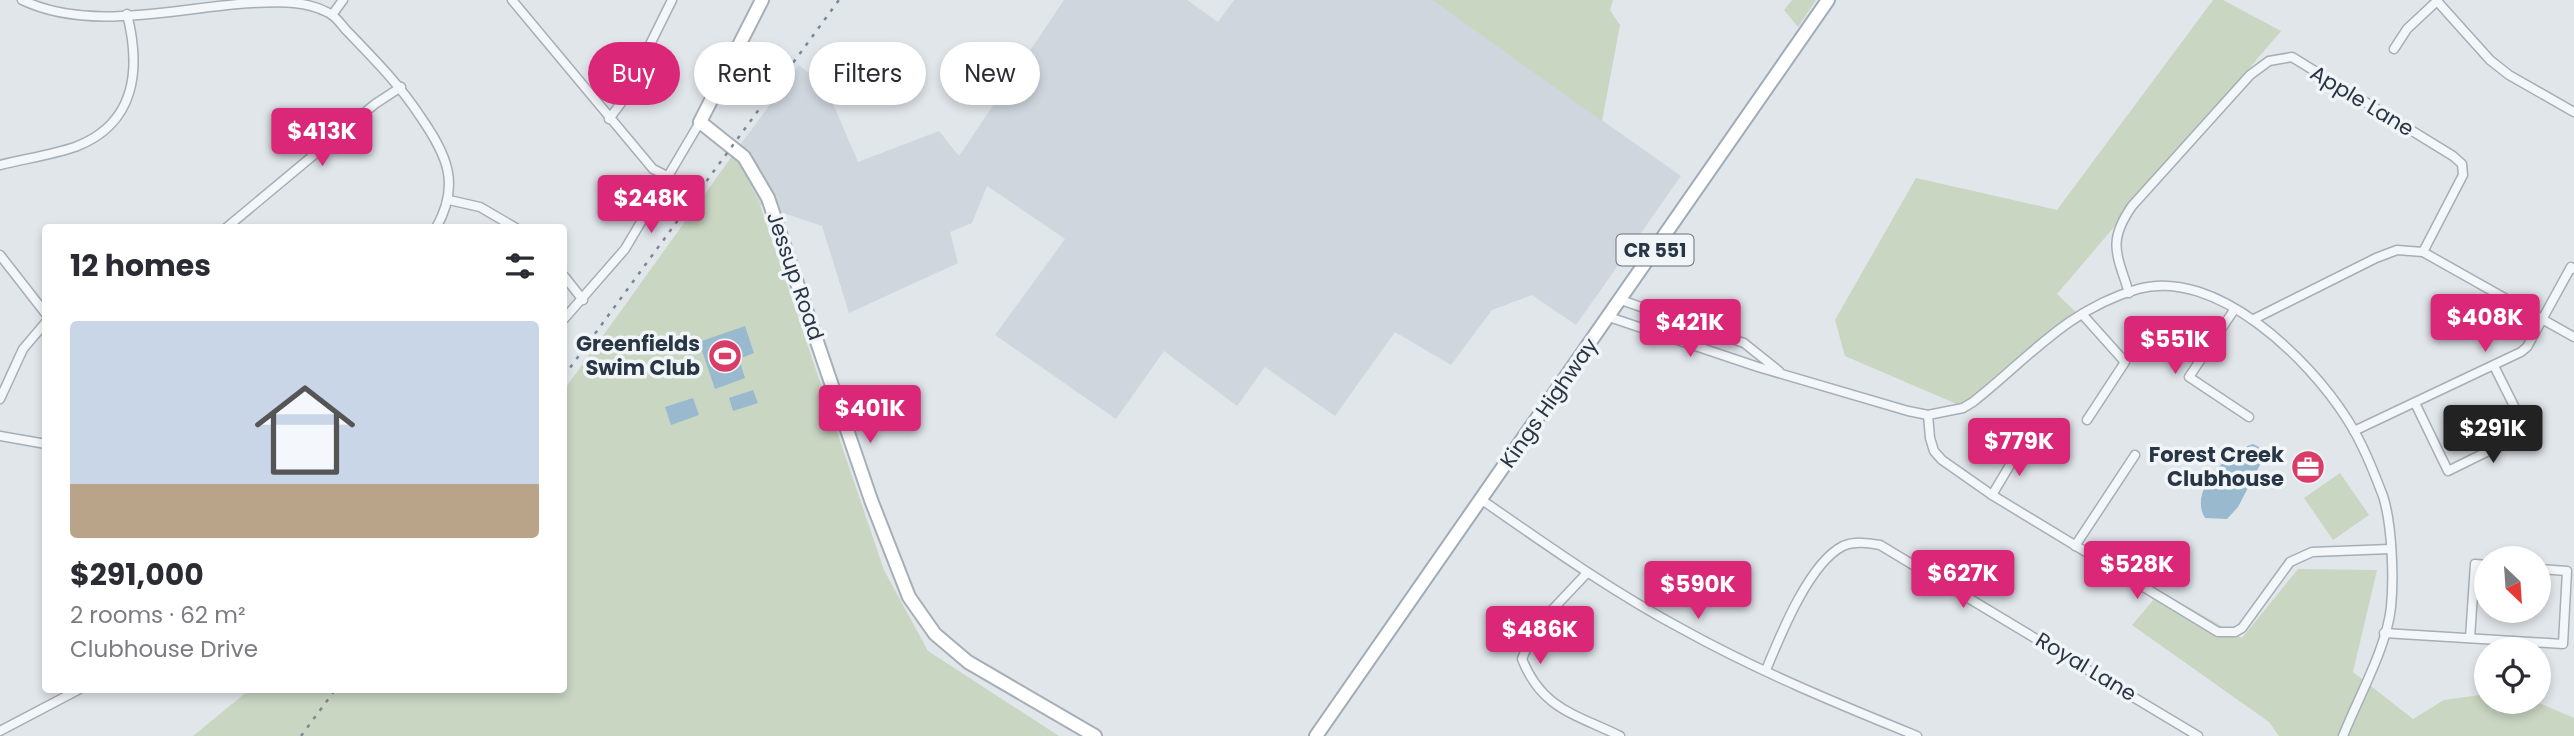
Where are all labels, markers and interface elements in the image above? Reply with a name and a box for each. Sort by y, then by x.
chip: Buy [588,42,680,105]
chip: Rent [694,42,795,105]
chip: Filters [809,42,926,105]
chip: New [940,42,1040,105]
street label: Apple Lane [2305,58,2419,143]
pin: $413K [273,108,371,168]
text: $413K [287,115,357,147]
pin: $248K [602,176,700,235]
text: $248K [614,182,688,214]
street label: Jessup Road [760,208,831,344]
road number: CR 551 [1616,234,1694,266]
text: 12 homes [70,244,211,287]
icon: filters [501,247,539,285]
pin: $408K [2436,294,2534,354]
pin: $421K [1641,300,1739,359]
text: $408K [2447,301,2523,333]
text: $421K [1656,306,1724,338]
pin: $551K [2126,316,2224,376]
text: $551K [2140,323,2210,355]
place label: Greenfields Swim Club [576,329,700,382]
street label: Kings Highway [1493,332,1604,474]
sports icon: Greenfields Swim Club [706,337,744,375]
icon: home [242,367,368,493]
pin: $401K [821,386,919,445]
text: $401K [835,392,905,424]
pin: $291K [2444,406,2542,465]
text: $291K [2459,412,2527,444]
pin: $779K [1970,419,2068,478]
text: $779K [1984,425,2054,457]
place label: Forest Creek Clubhouse [2149,440,2284,493]
office icon: Forest Creek Clubhouse [2289,448,2327,486]
pin: $528K [2088,542,2186,601]
north arrow [2474,546,2552,623]
map controls [2474,546,2551,714]
text: $528K [2100,548,2174,580]
pin: $627K [1914,550,2012,610]
text: $291,000 [70,553,204,596]
text: $627K [1927,557,1999,589]
pin: $590K [1649,562,1747,621]
text: $590K [1660,568,1736,600]
text: 2 rooms · 62 m² [70,599,246,631]
pin: $486K [1491,606,1589,666]
text: $486K [1502,613,1578,645]
street label: Royal Lane [2030,625,2142,708]
text: Clubhouse Drive [70,633,258,665]
button: locate [2474,637,2551,714]

